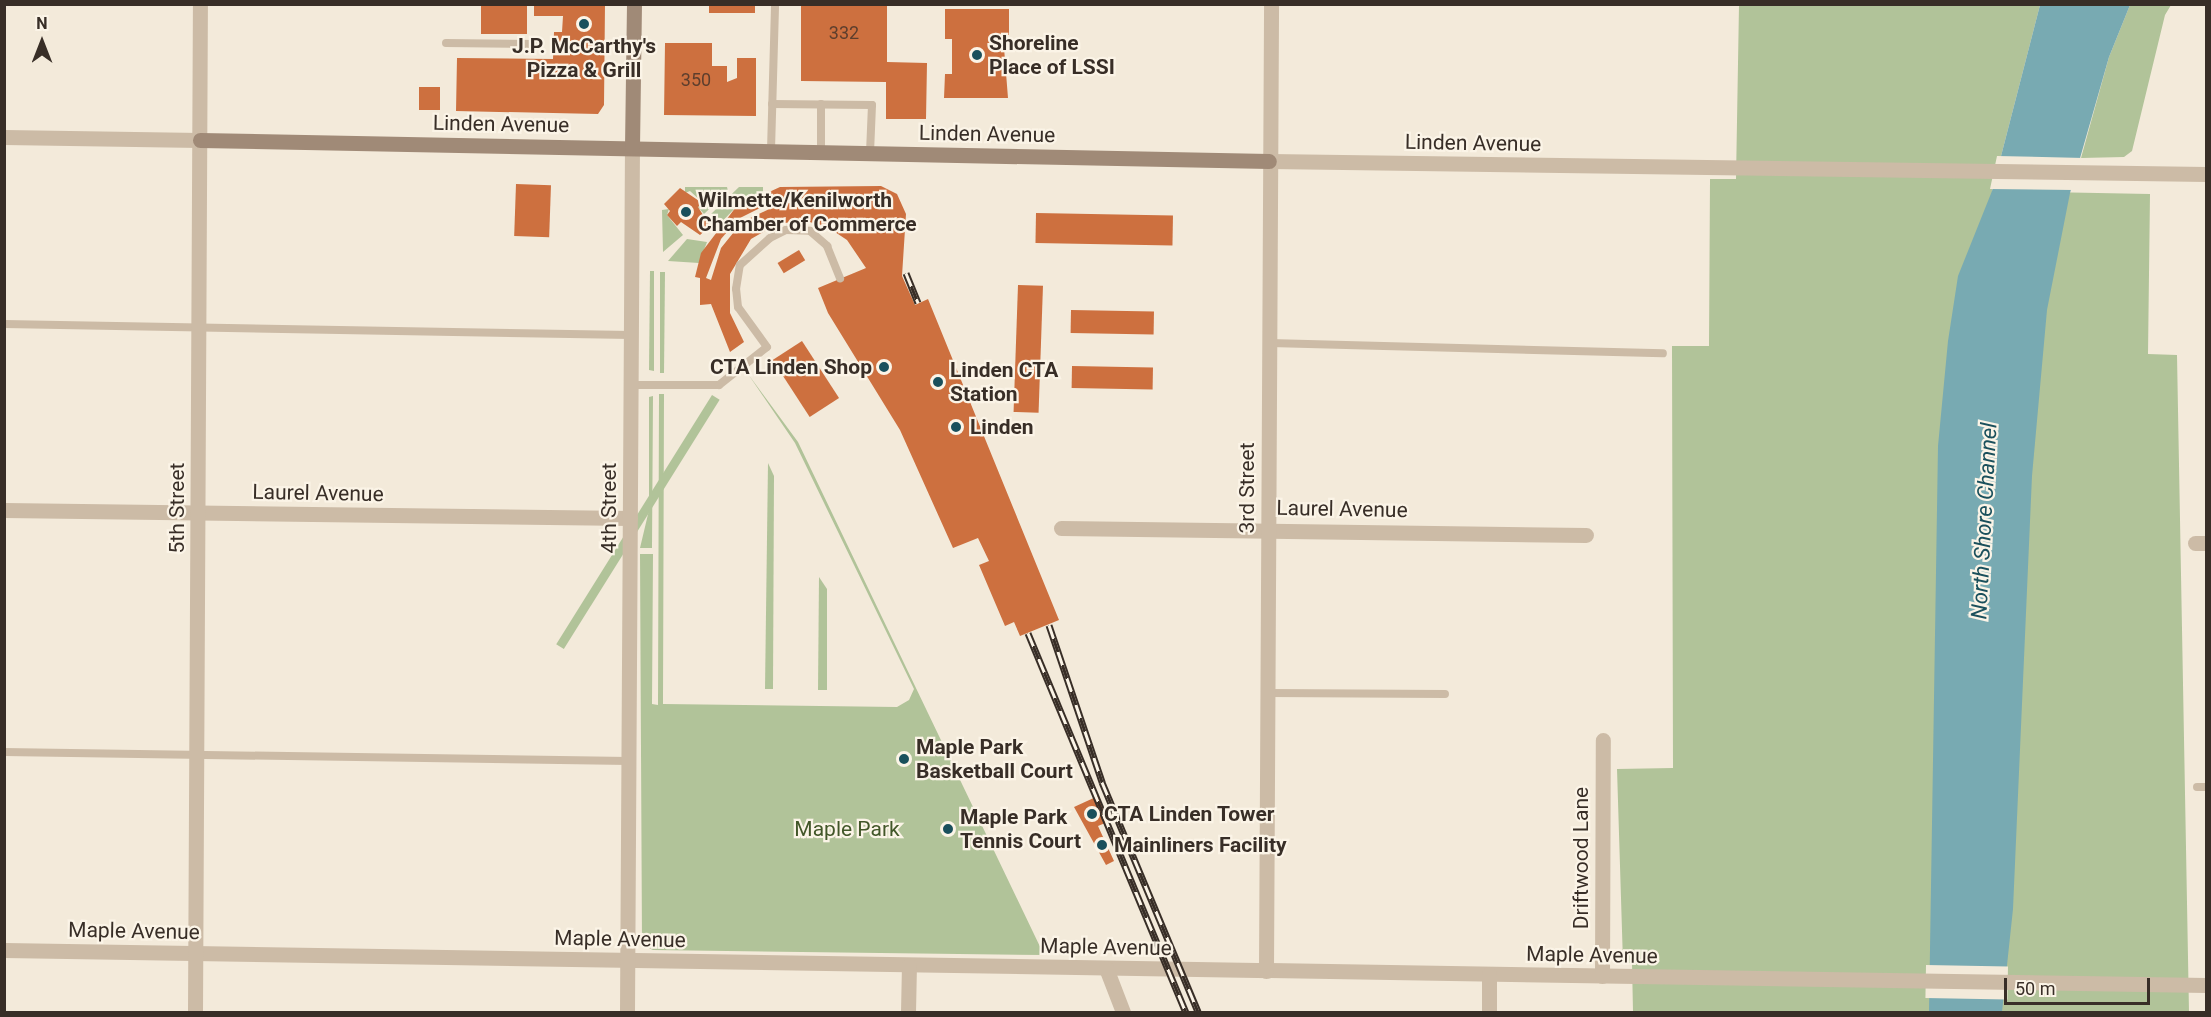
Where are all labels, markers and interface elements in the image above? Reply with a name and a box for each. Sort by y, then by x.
north arrow [12,12,72,72]
text: N [36,14,48,33]
marker: J.P. McCarthy's Pizza & Grill [577,17,591,31]
house number: 332 [829,22,859,44]
place label: Shoreline Place of LSSI [989,30,1115,80]
place label: J.P. McCarthy's Pizza & Grill [512,33,656,83]
marker: Shoreline Place of LSSI [970,48,984,62]
house number: 350 [681,69,711,91]
street label: Linden Avenue [433,110,569,138]
street label: Linden Avenue [919,120,1055,148]
street label: Linden Avenue [1405,129,1541,157]
place label: Wilmette/Kenilworth Chamber of Commerce [698,187,917,237]
marker: Wilmette/Kenilworth Chamber of Commerce [679,205,693,219]
place label: CTA Linden Shop [710,354,872,380]
place label: Linden CTA Station [950,357,1058,407]
marker: CTA Linden Shop [877,360,891,374]
marker: Linden CTA Station [931,375,945,389]
place label: Linden [970,414,1034,440]
marker: Linden [947,418,965,436]
water label: North Shore Channel [1966,422,2002,620]
street label: 3rd Street [1234,442,1260,534]
street label: 5th Street [164,463,190,553]
street label: 4th Street [596,463,622,553]
street label: Laurel Avenue [252,479,384,507]
street label: Laurel Avenue [1276,495,1408,523]
place label: Maple Park Basketball Court [916,734,1073,784]
marker: Maple Park Basketball Court [897,752,911,766]
street label: Driftwood Lane [1568,787,1594,929]
place label: CTA Linden Tower [1104,801,1275,827]
place label: Maple Park Tennis Court [960,804,1081,854]
marker: CTA Linden Tower [1085,807,1099,821]
park label: Maple Park [794,816,900,842]
marker: Maple Park Tennis Court [941,822,955,836]
place label: Mainliners Facility [1114,832,1287,858]
marker: Mainliners Facility [1095,838,1109,852]
street label: Maple Avenue [68,917,200,945]
street label: Maple Avenue [554,925,686,953]
street label: Maple Avenue [1040,933,1172,961]
street label: Maple Avenue [1526,941,1658,969]
scale bar [2007,966,2152,1004]
text: 50 m [2015,978,2055,999]

